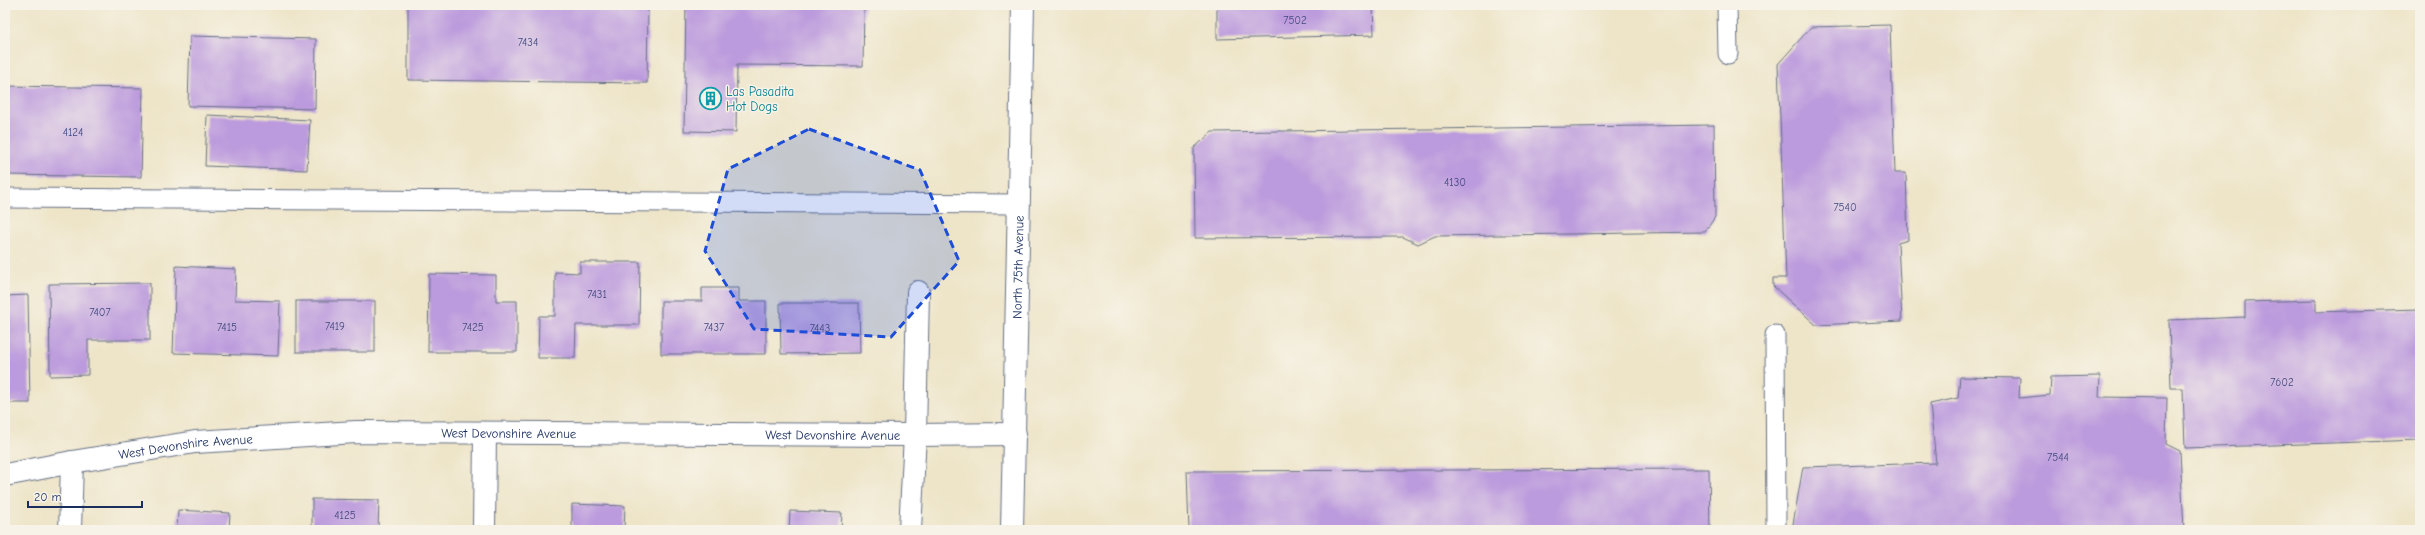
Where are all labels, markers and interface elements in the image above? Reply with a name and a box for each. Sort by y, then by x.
house number: 7502 [1283,14,1307,27]
house number: 7434 [518,36,538,49]
place label: Las Pasadita Hot Dogs [726,84,794,114]
building icon: Las Pasadita Hot Dogs [697,85,723,111]
house number: 4124 [63,126,83,139]
house number: 4130 [1444,176,1466,189]
house number: 7540 [1833,201,1857,214]
street label: North 75th Avenue [1009,215,1026,319]
house number: 7431 [587,288,607,301]
house number: 7407 [89,306,111,319]
house number: 7419 [325,320,345,333]
house number: 7415 [217,321,237,334]
house number: 7425 [462,321,484,334]
house number: 7437 [704,321,724,334]
house number: 7443 [810,322,830,335]
house number: 7602 [2270,376,2294,389]
street label: West Devonshire Avenue [441,425,577,441]
street label: West Devonshire Avenue [765,427,901,442]
street label: West Devonshire Avenue [117,431,254,462]
house number: 7544 [2047,451,2069,464]
scale bar [28,483,142,509]
text: 20 m [34,490,62,504]
house number: 4125 [334,509,356,522]

